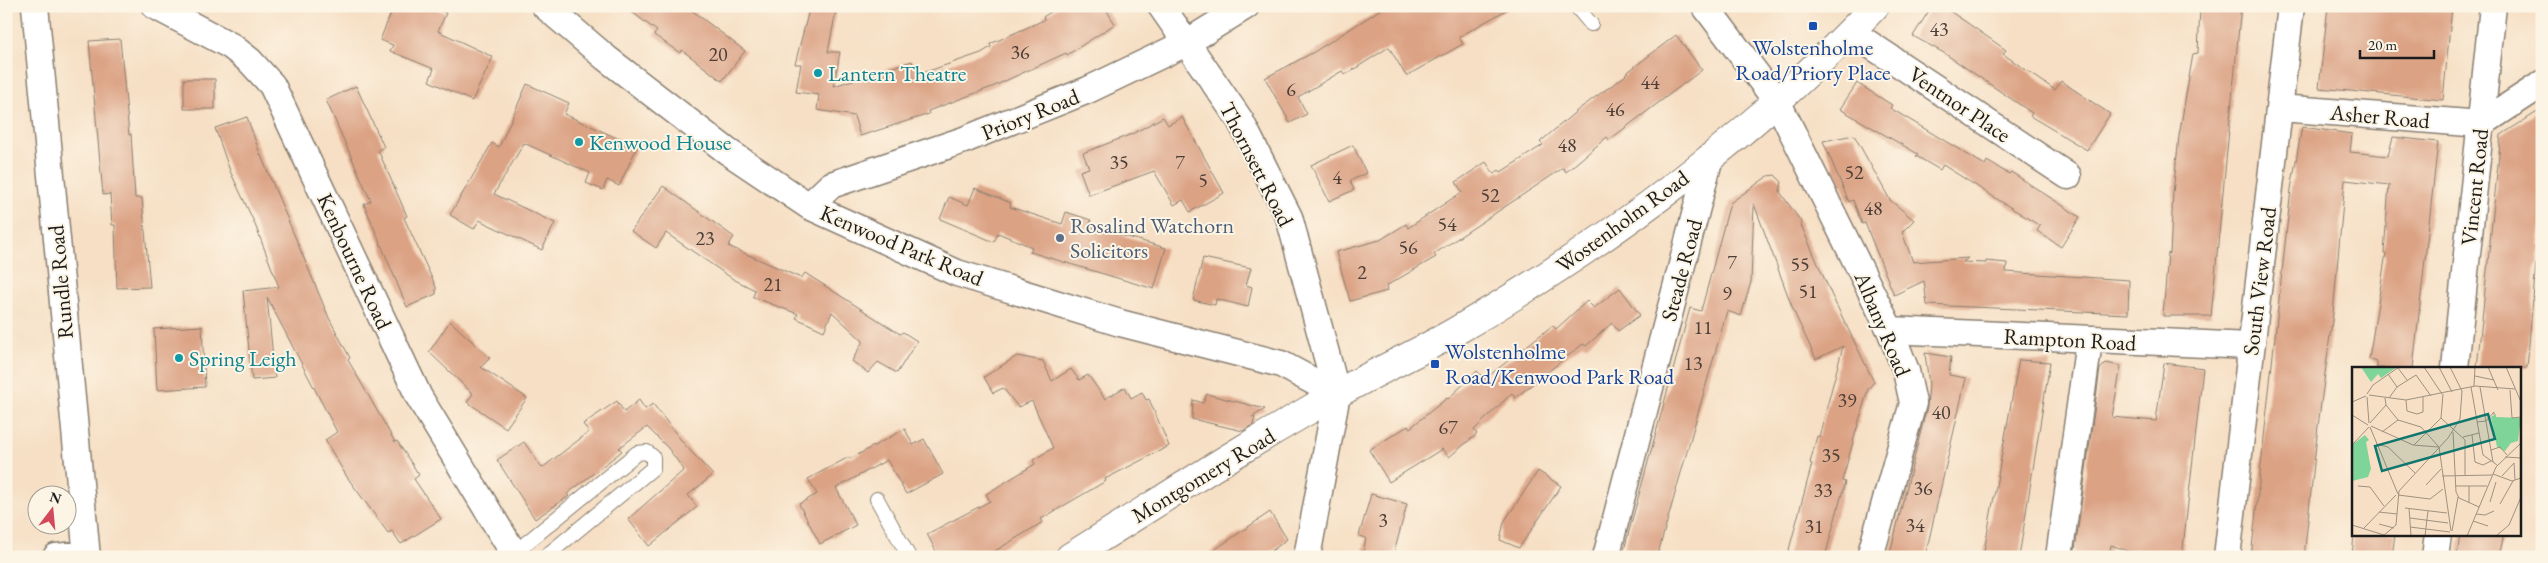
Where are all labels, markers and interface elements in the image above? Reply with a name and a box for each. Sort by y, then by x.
house number: 43 [1929,16,1949,42]
marker: Wolstenholme Road/Priory Place [1807,20,1819,32]
scale bar [2360,28,2434,60]
place label: Wolstenholme Road/Priory Place [1735,33,1891,87]
text: 20 m [2368,35,2397,54]
house number: 36 [1010,39,1030,65]
house number: 20 [708,41,728,67]
place label: Lantern Theatre [828,59,967,88]
street label: Ventnor Place [1903,60,2017,149]
marker: Lantern Theatre [812,67,824,79]
house number: 44 [1640,69,1660,95]
house number: 6 [1286,76,1296,102]
street label: Priory Road [977,81,1084,147]
house number: 46 [1605,96,1625,122]
street label: Thornsett Road [1213,97,1301,232]
street label: Asher Road [2328,98,2432,135]
street label: Vincent Road [2454,126,2495,247]
place label: Kenwood House [589,128,732,157]
house number: 48 [1557,132,1577,158]
marker: Kenwood House [573,136,585,148]
house number: 35 [1109,149,1129,175]
house number: 7 [1175,149,1185,175]
house number: 52 [1844,159,1864,185]
street label: Wostenholm Road [1550,163,1695,280]
house number: 4 [1332,164,1342,190]
house number: 5 [1198,167,1208,193]
house number: 52 [1480,182,1500,208]
street label: Kenbourne Road [310,188,399,335]
house number: 48 [1863,195,1883,221]
street label: Kenwood Park Road [816,198,989,293]
street label: South View Road [2236,204,2283,357]
place label: Rosalind Watchorn Solicitors [1070,211,1234,265]
house number: 54 [1437,211,1457,237]
street label: Steade Road [1654,215,1709,324]
street label: Rundle Road [41,223,80,340]
house number: 23 [695,225,715,251]
marker: Rosalind Watchorn Solicitors [1054,232,1066,244]
house number: 56 [1398,234,1418,260]
house number: 7 [1727,249,1737,275]
house number: 55 [1790,251,1810,277]
house number: 2 [1357,259,1367,285]
street label: Albany Road [1847,267,1918,382]
house number: 21 [763,271,783,297]
house number: 51 [1798,278,1818,304]
house number: 9 [1722,280,1732,306]
house number: 11 [1693,314,1713,340]
street label: Rampton Road [2003,322,2138,358]
place label: Wolstenholme Road/Kenwood Park Road [1445,337,1675,391]
place label: Spring Leigh [189,344,297,373]
house number: 13 [1683,350,1703,376]
marker: Spring Leigh [173,352,185,364]
marker: Wolstenholme Road/Kenwood Park Road [1429,358,1441,370]
inset map [2352,367,2520,536]
house number: 39 [1837,387,1857,413]
house number: 40 [1931,399,1951,425]
house number: 67 [1438,414,1458,440]
street label: Montgomery Road [1126,421,1281,530]
house number: 35 [1821,442,1841,468]
house number: 36 [1913,475,1933,501]
house number: 33 [1813,477,1833,503]
north arrow [28,486,78,536]
text: N [48,487,64,508]
house number: 3 [1378,507,1388,533]
house number: 34 [1905,512,1925,538]
house number: 31 [1804,513,1824,539]

